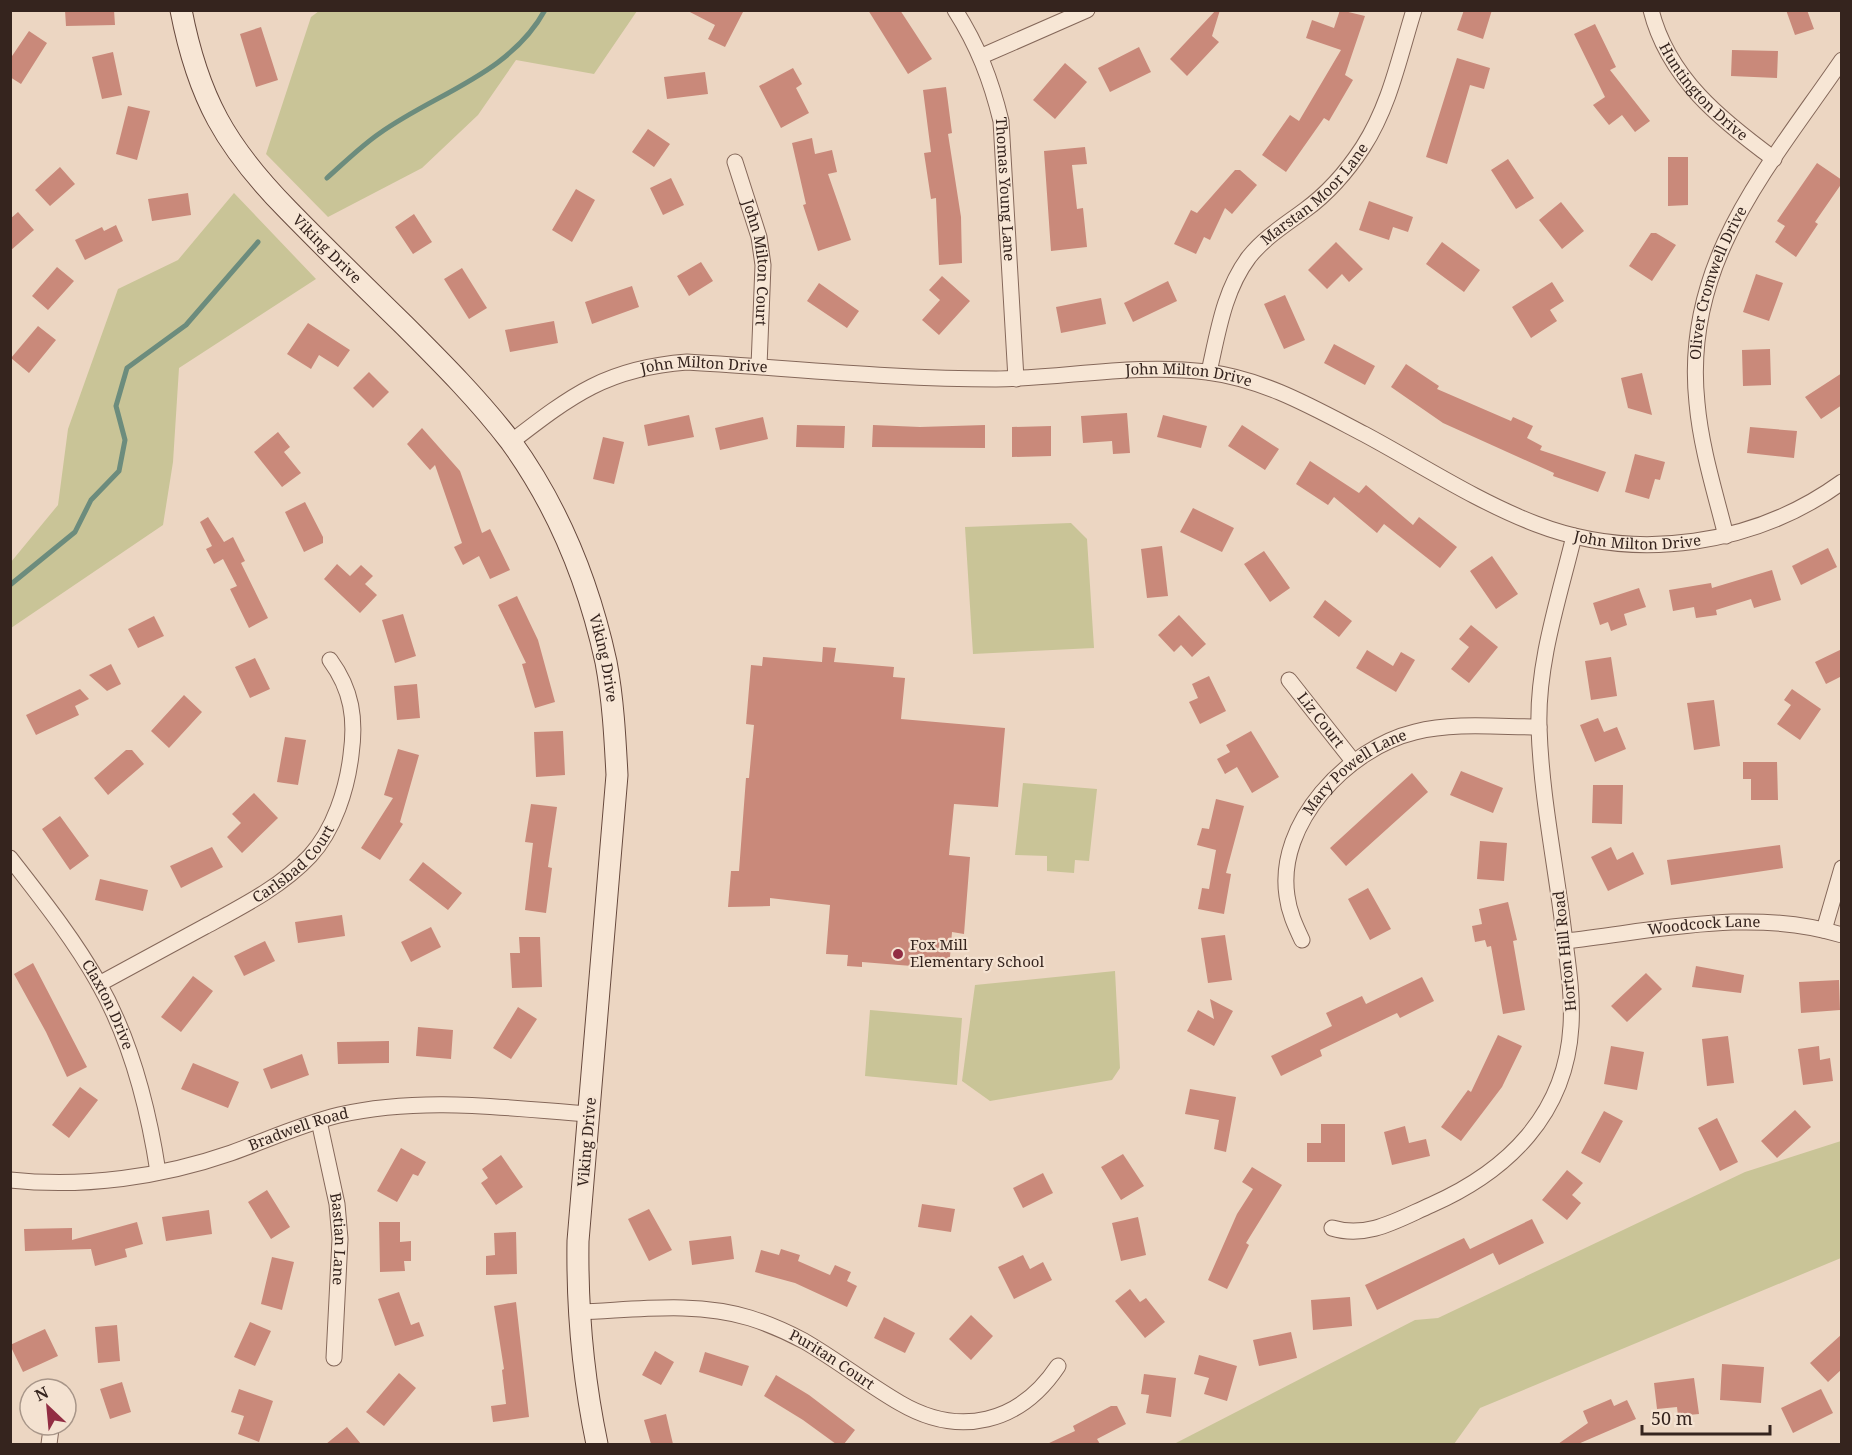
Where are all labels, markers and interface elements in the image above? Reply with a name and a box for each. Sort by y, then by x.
street label: Huntington Drive [1655,39,1753,145]
street label: Thomas Young Lane [992,116,1020,262]
street label: Marstan Moor Lane [1256,139,1372,249]
street label: John Milton Court [738,196,774,326]
street label: Oliver Cromwell Drive [1684,202,1751,360]
street label: Viking Drive [289,210,366,287]
street label: John Milton Drive [637,351,768,378]
street label: John Milton Drive [1124,358,1255,391]
street label: John Milton Drive [1571,525,1702,554]
street label: Viking Drive [585,611,623,703]
street label: Liz Court [1293,687,1350,751]
street label: Mary Powell Lane [1297,724,1409,818]
street label: Carlsbad Court [248,821,338,907]
street label: Horton Hill Road [1548,890,1580,1012]
street label: Woodcock Lane [1646,911,1761,939]
place label: Fox Mill Elementary School [910,934,1044,971]
marker: Fox Mill Elementary School [891,947,905,961]
street label: Claxton Drive [78,955,139,1052]
street label: Viking Drive [572,1096,600,1187]
street label: Bradwell Road [245,1102,350,1155]
street label: Bastian Lane [326,1191,351,1286]
street label: Puritan Court [786,1324,879,1393]
north arrow [18,1377,78,1437]
text: N [31,1381,52,1406]
scale bar [1642,1398,1770,1436]
text: 50 m [1651,1406,1693,1430]

